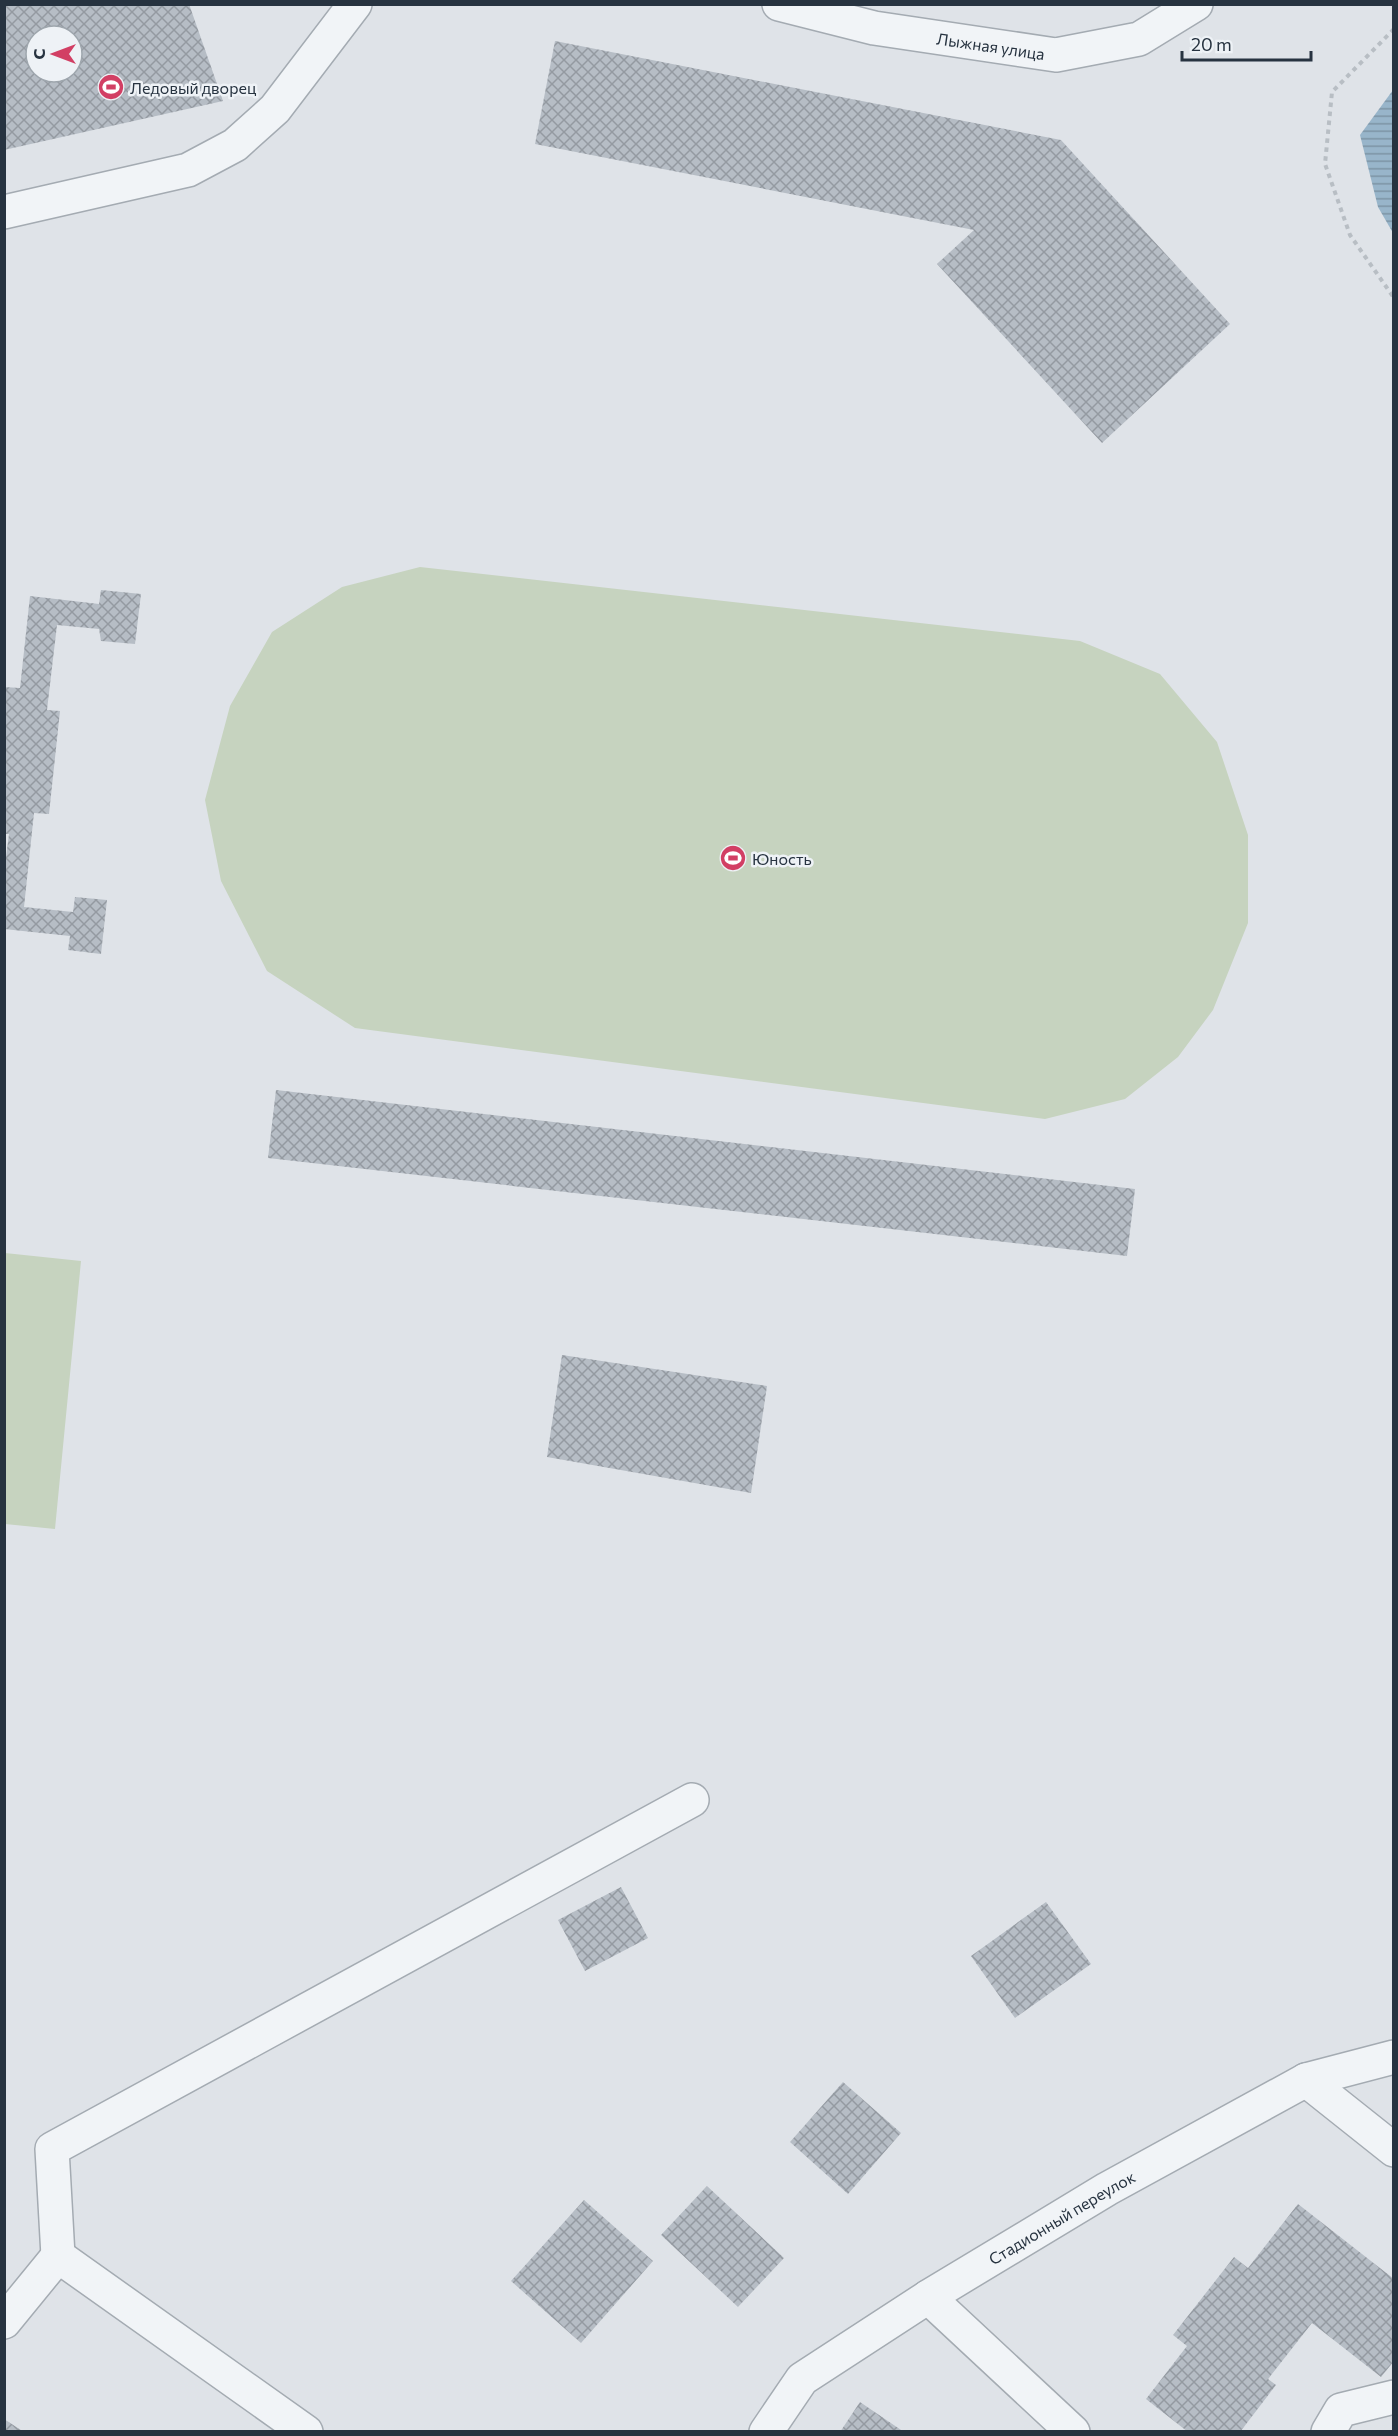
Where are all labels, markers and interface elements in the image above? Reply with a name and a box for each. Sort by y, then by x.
north arrow [24,24,84,84]
scale bar [1182,24,1311,62]
street label: Лыжная улица [935,28,1046,63]
text: 20 m [1191,33,1232,55]
text: С [29,48,48,59]
sports icon: Ледовый дворец [96,72,126,102]
place label: Ледовый дворец [130,78,257,97]
sports icon: Юность [718,843,748,873]
place label: Юность [752,849,812,868]
street label: Стадионный переулок [985,2166,1138,2268]

